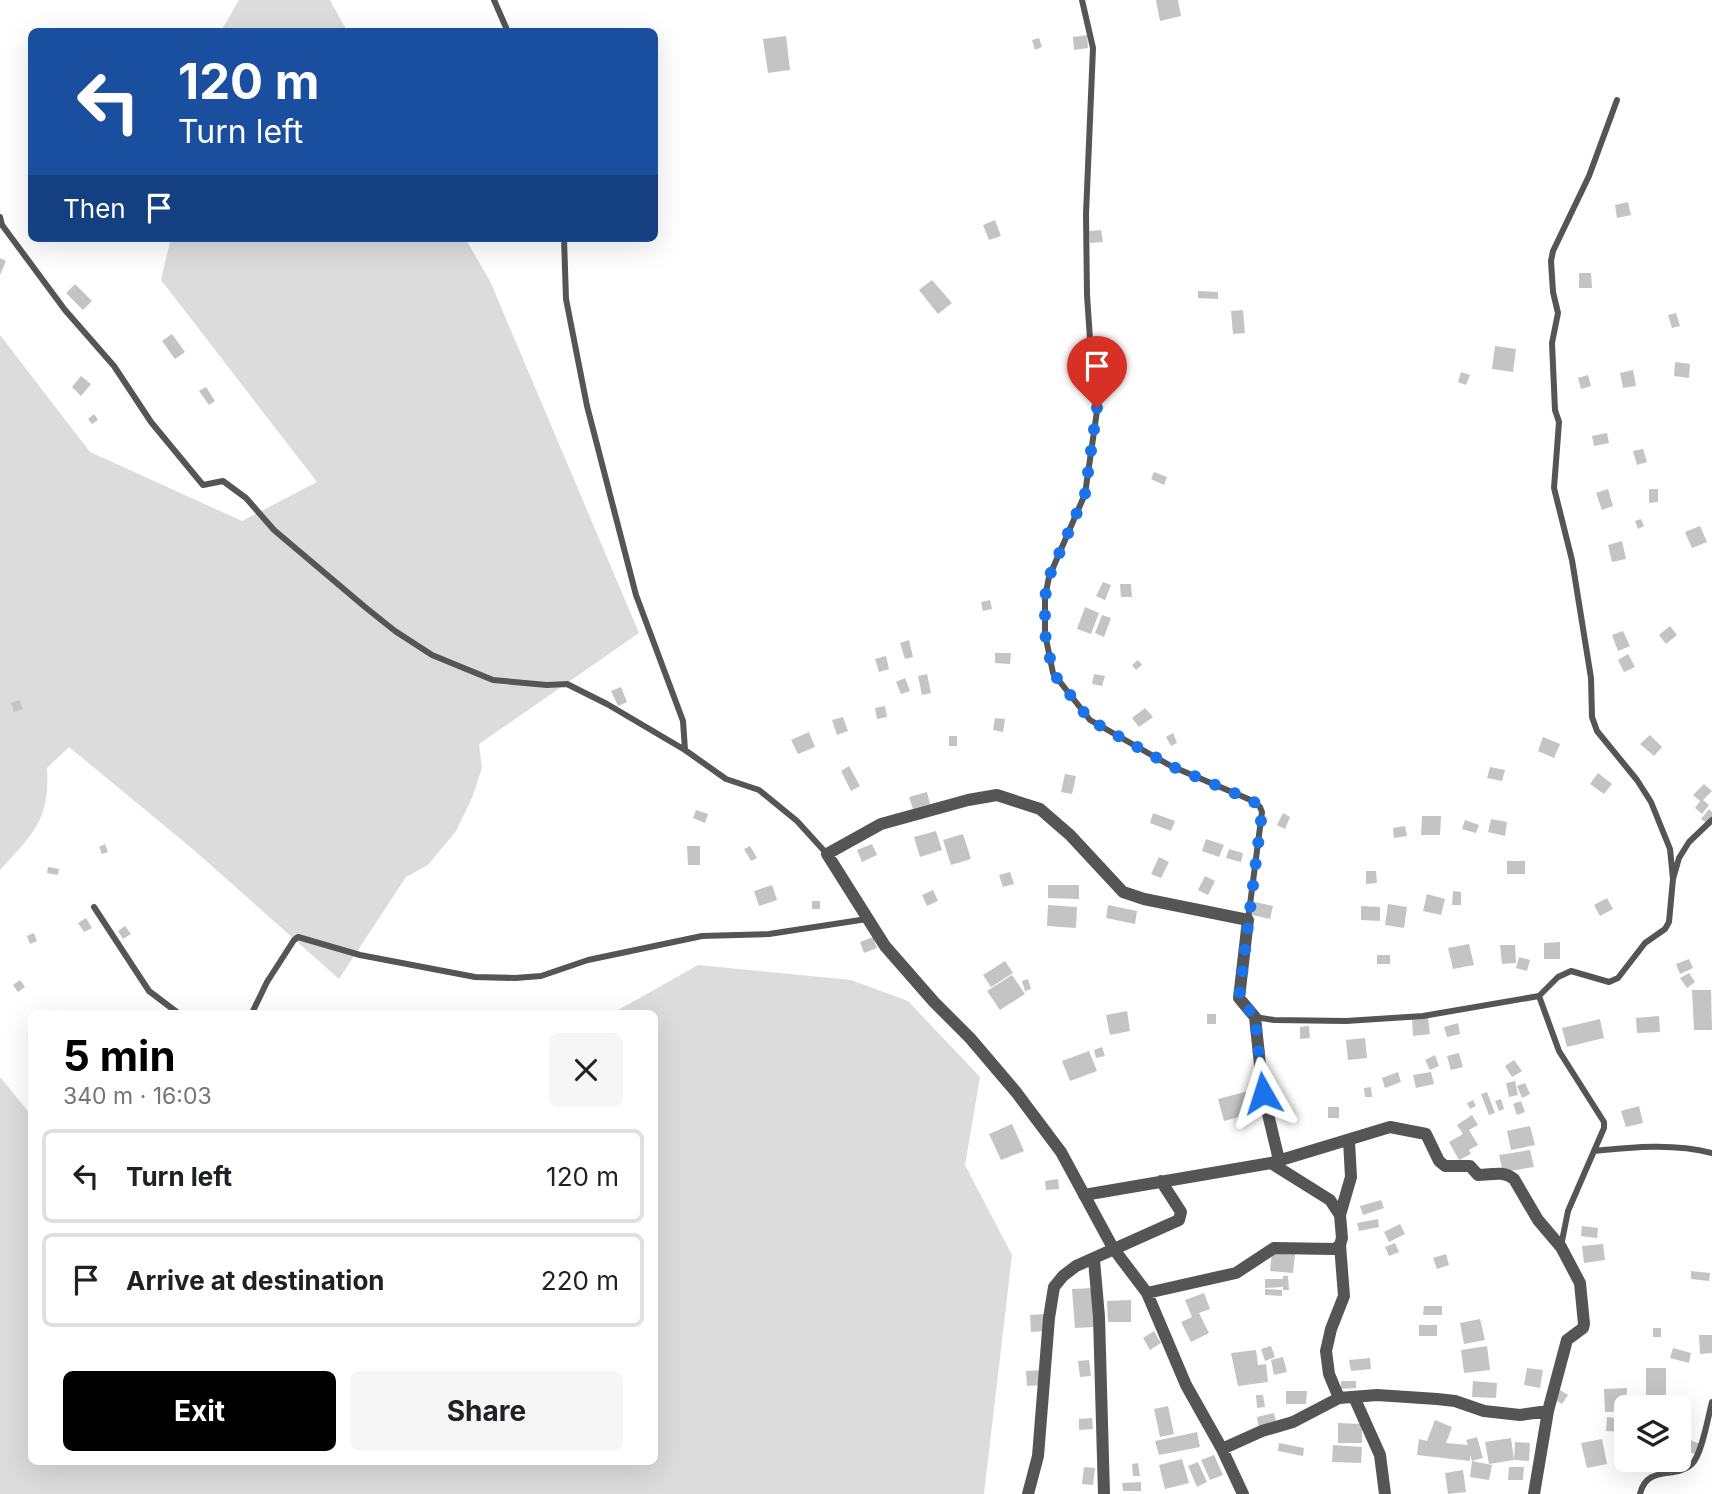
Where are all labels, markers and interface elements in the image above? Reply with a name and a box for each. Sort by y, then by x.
text: 120 m [178,52,319,111]
icon: left [63,56,154,147]
text: Turn left [178,112,303,151]
icon: arrive [140,189,178,227]
text: Then [63,193,126,224]
pin [1067,336,1127,408]
icon: arrive [1078,347,1116,385]
text: 5 min [63,1030,176,1081]
button: close [549,1033,623,1107]
position arrow [1226,1056,1300,1130]
text: 340 m · 16:03 [63,1082,212,1110]
icon: left [67,1157,105,1195]
text: Turn left [126,1161,232,1192]
text: 120 m [546,1161,619,1192]
icon: arrive [67,1261,105,1299]
text: Arrive at destination [126,1265,385,1296]
text: 220 m [541,1265,619,1296]
button: Exit [63,1371,336,1451]
button: Share [350,1371,623,1451]
map controls [1614,1395,1691,1472]
button: layers [1614,1395,1691,1472]

